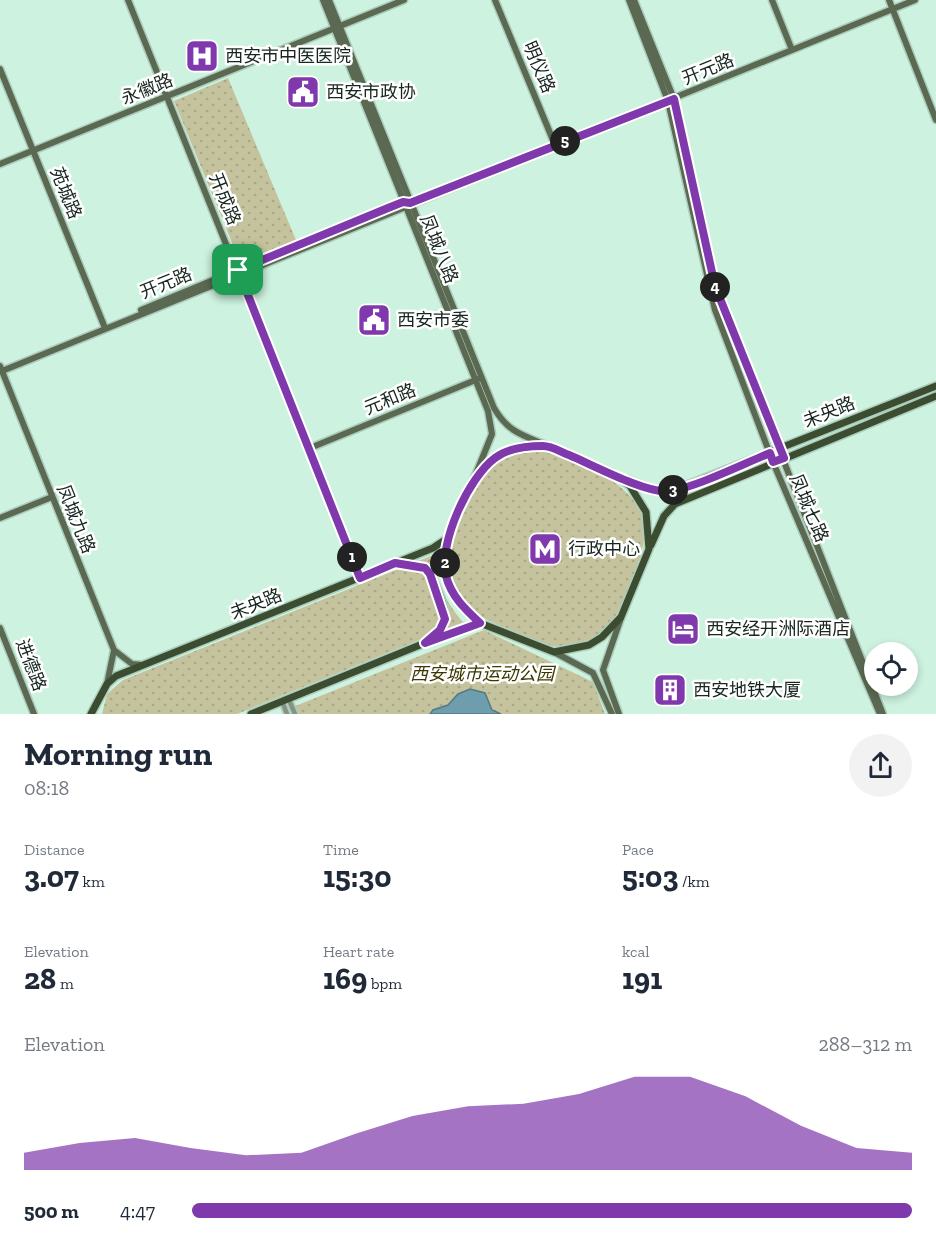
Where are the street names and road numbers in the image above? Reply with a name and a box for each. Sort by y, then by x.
street label: 明仪路 [518,38,560,96]
street label: 开元路 [679,49,737,89]
street label: 永徽路 [118,69,176,109]
street label: 苑城路 [46,164,86,222]
street label: 开成路 [205,170,245,228]
street label: 凤城八路 [415,212,463,286]
street label: 开元路 [137,263,195,303]
street label: 元和路 [361,379,419,419]
street label: 未央路 [800,392,858,432]
street label: 凤城七路 [785,471,833,545]
street label: 凤城九路 [52,482,100,556]
street label: 未央路 [227,584,285,624]
street label: 进德路 [11,636,51,694]

